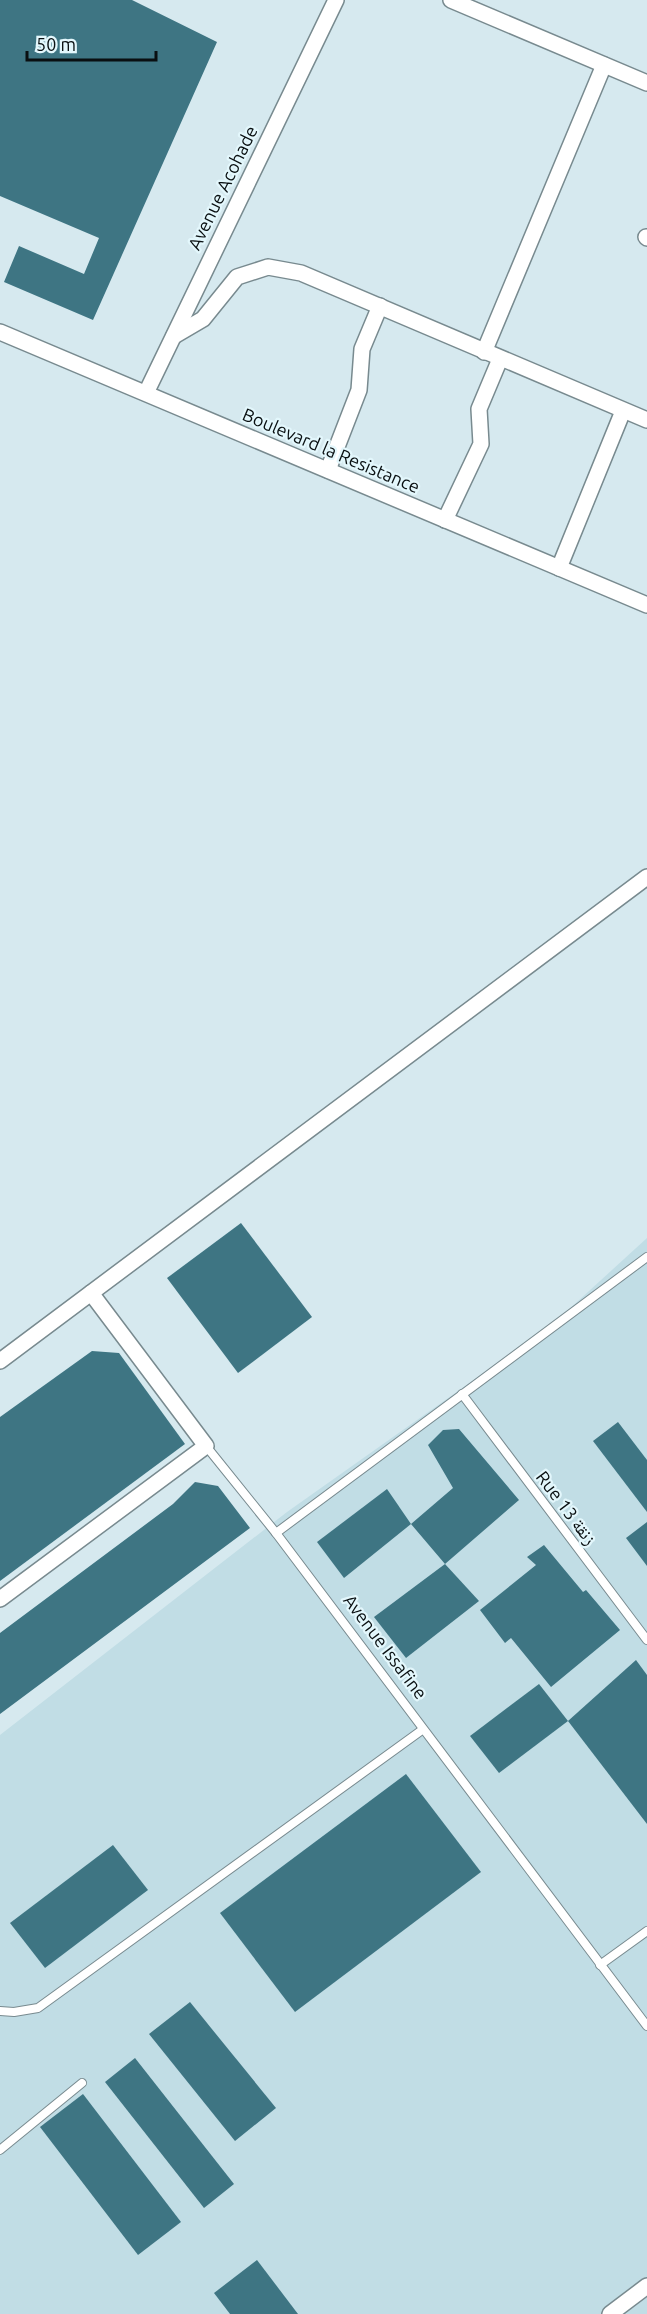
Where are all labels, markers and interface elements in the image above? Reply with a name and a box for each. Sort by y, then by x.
scale bar [27,24,156,62]
text: 50 m [36,34,76,54]
street label: Avenue Acohade [183,122,261,253]
street label: Boulevard la Resistance [240,404,423,496]
street label: Rue 13 زنقة [532,1467,601,1549]
street label: Avenue Issafine [340,1590,432,1703]

